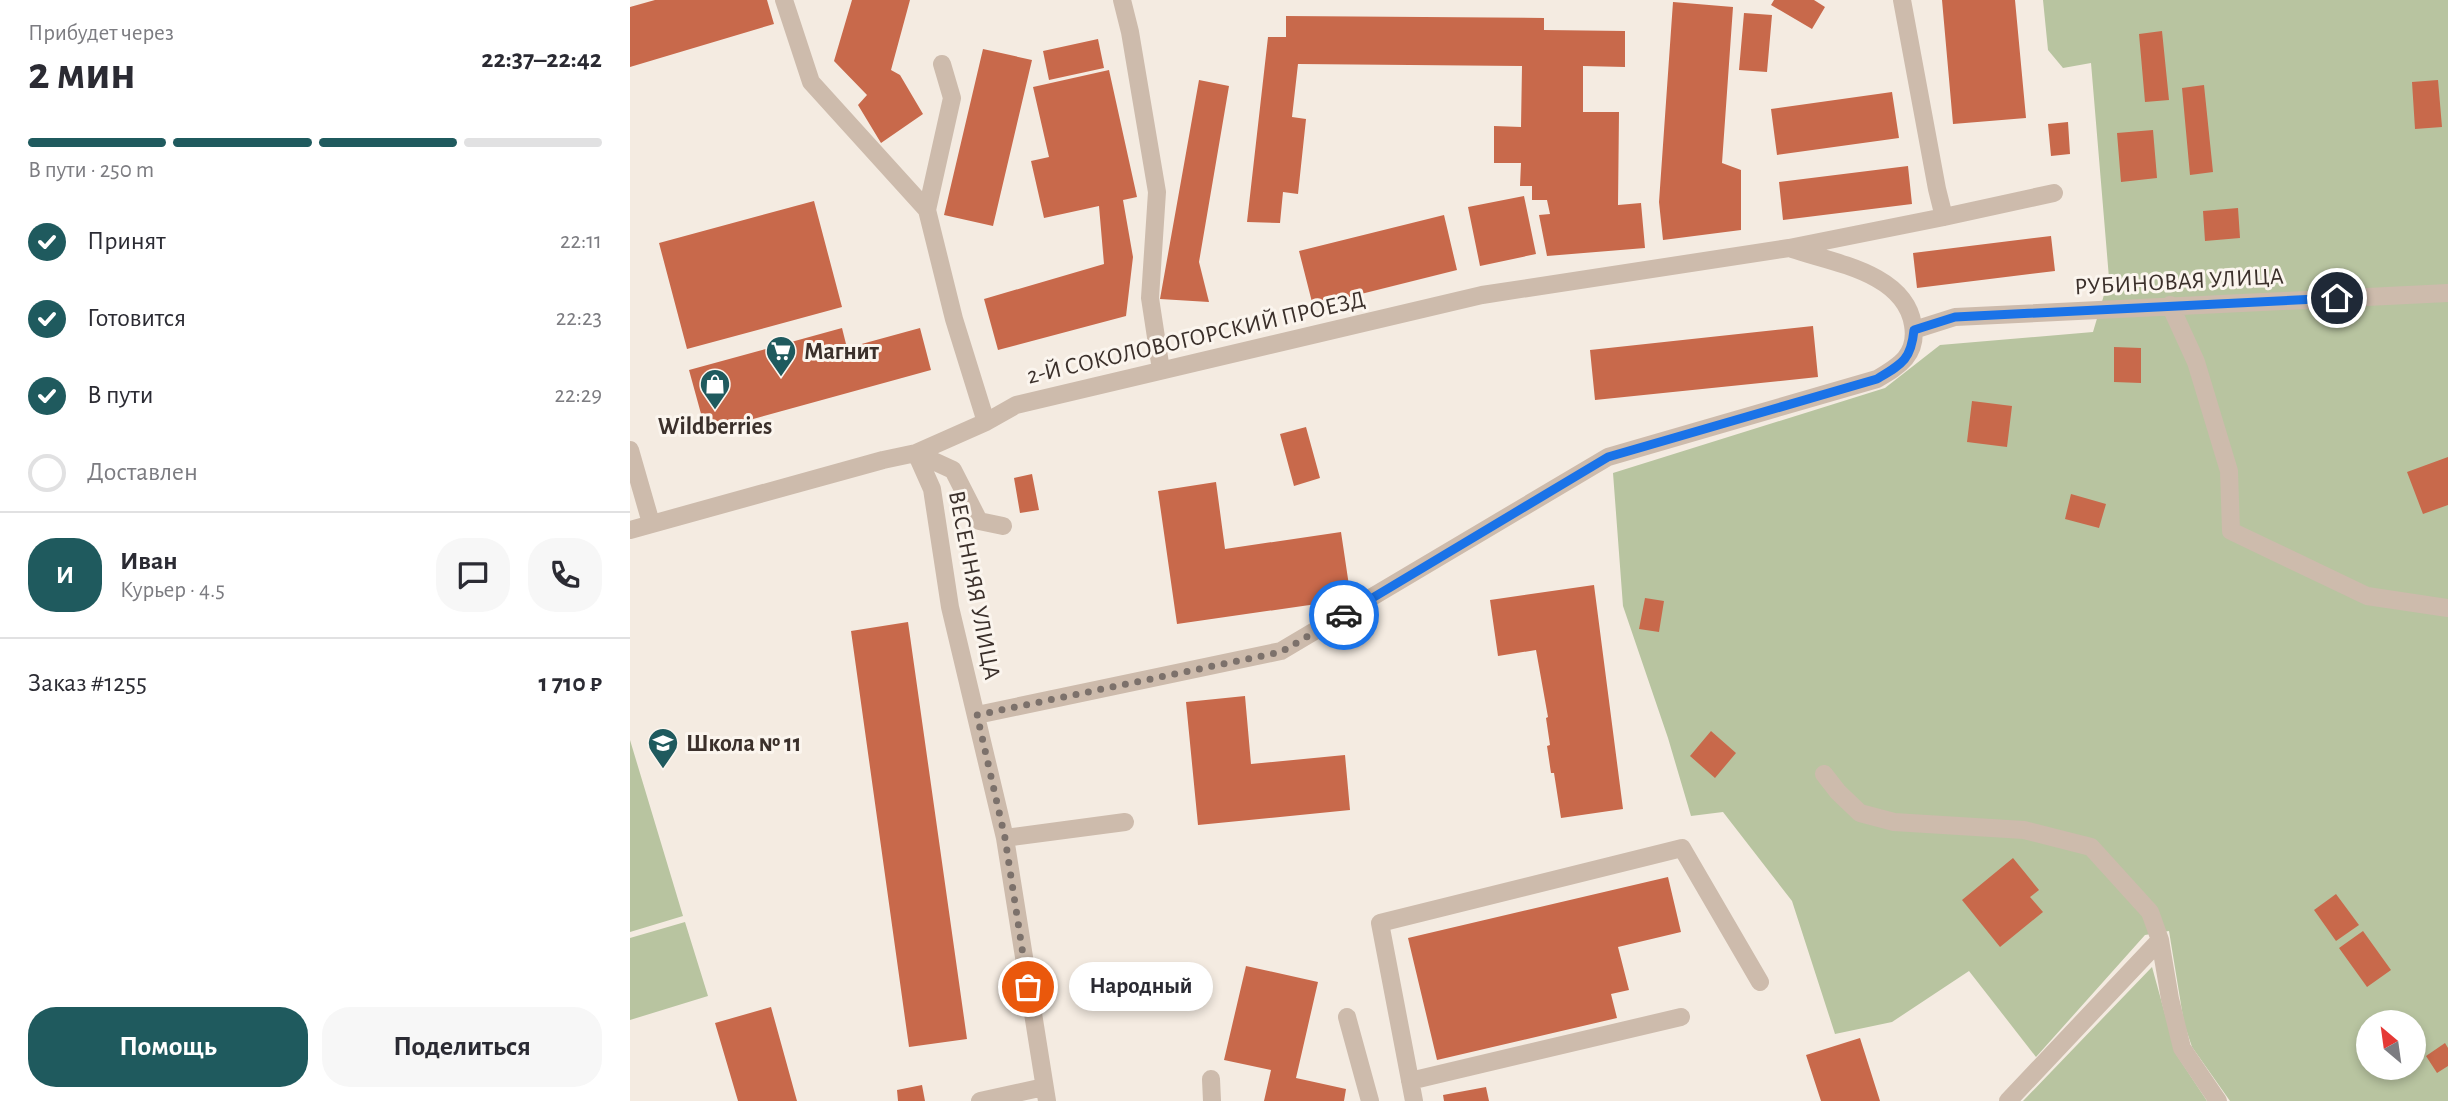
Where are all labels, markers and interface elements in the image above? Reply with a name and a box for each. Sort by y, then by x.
text: Прибудет через [28,22,174,45]
text: 22:37–22:42 [481,46,602,72]
text: 2 мин [28,51,136,97]
text: В пути · 250 m [28,159,154,182]
icon: check [28,223,66,261]
text: Принят [87,228,166,254]
text: 22:11 [560,230,602,253]
street label: РУБИНОВАЯ УЛИЦА [2074,265,2284,299]
pin [2307,268,2367,328]
icon: home [2318,279,2356,317]
street label: 2-Й СОКОЛОВОГОРСКИЙ ПРОЕЗД [1025,287,1368,389]
icon: check [28,300,66,338]
text: Готовится [87,305,186,331]
text: 22:23 [556,307,602,330]
supermarket icon: Магнит [764,334,798,378]
place label: Магнит [804,340,880,364]
shop icon: Wildberries [698,367,732,411]
icon: check [28,377,66,415]
text: В пути [87,382,153,408]
text: 22:29 [555,384,602,407]
place label: Wildberries [658,415,772,439]
text: Доставлен [87,459,198,485]
street label: ВЕСЕННЯЯ УЛИЦА [944,489,1004,682]
button: chat [436,538,510,612]
button: phone [528,538,602,612]
text: Иван [120,548,178,574]
text: И [56,562,74,588]
text: Курьер · 4.5 [120,579,225,602]
courier [1309,580,1379,650]
icon: car [1325,596,1363,634]
text: Заказ #1255 [28,670,147,696]
text: 1 710 ₽ [538,670,602,696]
school or university icon: Школа № 11 [646,726,680,770]
place label: Школа № 11 [686,732,801,756]
pin [998,957,1058,1017]
callout: Народный [1070,962,1214,1012]
icon: bag [1009,968,1047,1006]
text: Народный [1090,975,1193,998]
button: Помощь [28,1007,308,1087]
button: Поделиться [322,1007,602,1087]
north arrow [2356,1010,2426,1080]
map controls [2356,1010,2426,1080]

